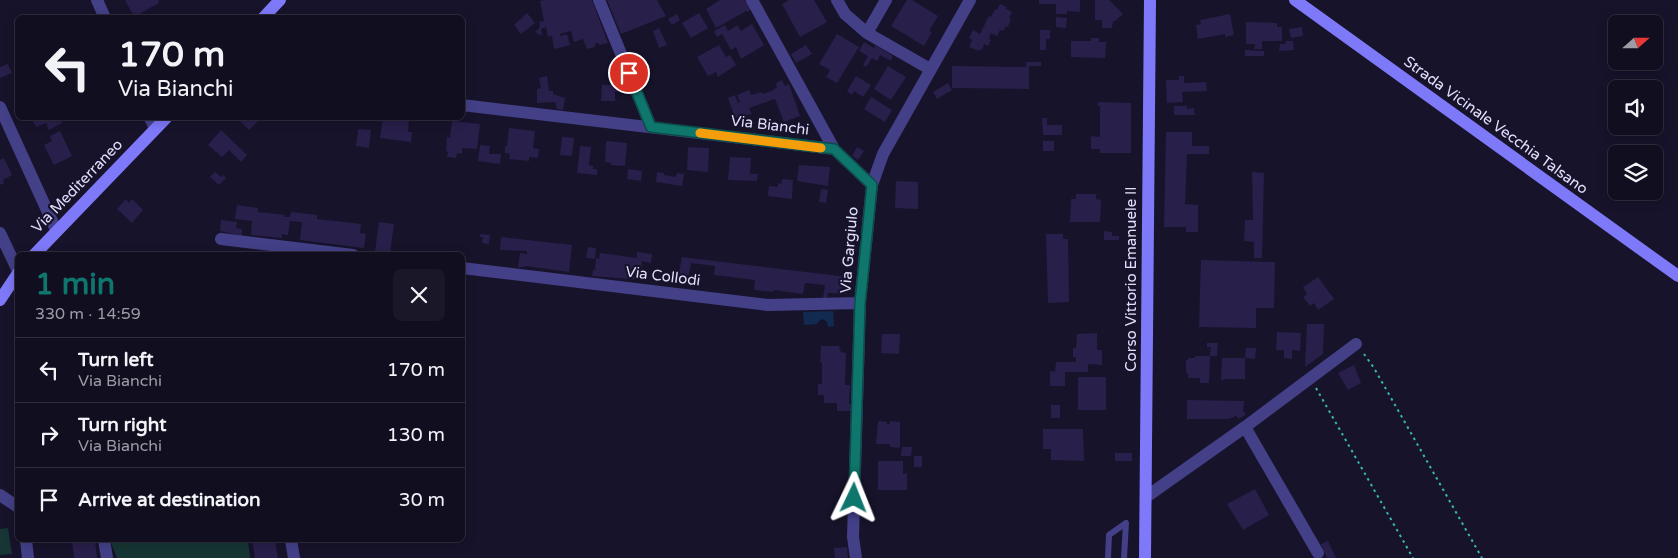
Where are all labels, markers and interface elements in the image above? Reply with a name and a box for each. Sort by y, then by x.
north arrow [1608,15,1662,70]
map controls [1608,15,1663,200]
text: 170 m [118,34,225,76]
icon: left [35,35,100,100]
pin [608,52,650,94]
street label: Strada Vicinale Vecchia Talsano [1400,52,1592,198]
icon: arrive [615,59,643,87]
text: Via Bianchi [118,76,234,102]
button: sound [1608,80,1663,135]
street label: Via Bianchi [730,111,810,139]
street label: Via Mediterraneo [28,135,126,237]
button: layers [1608,145,1663,200]
street label: Corso Vittorio Emanuele II [1122,186,1140,372]
street label: Via Gargiulo [836,206,862,294]
street label: Via Collodi [624,262,702,290]
text: 1 min [35,266,115,303]
button: close [393,269,445,321]
text: 330 m · 14:59 [35,304,141,324]
text: Turn left [78,349,154,371]
icon: left [35,356,63,384]
text: 170 m [387,359,445,381]
text: Via Bianchi [78,371,162,391]
text: Turn right [78,414,166,436]
icon: right [35,421,63,449]
text: 130 m [387,424,445,446]
text: Via Bianchi [78,436,162,456]
position arrow [827,471,879,523]
icon: arrive [35,486,63,514]
text: Arrive at destination [78,489,261,511]
text: 30 m [399,489,445,511]

